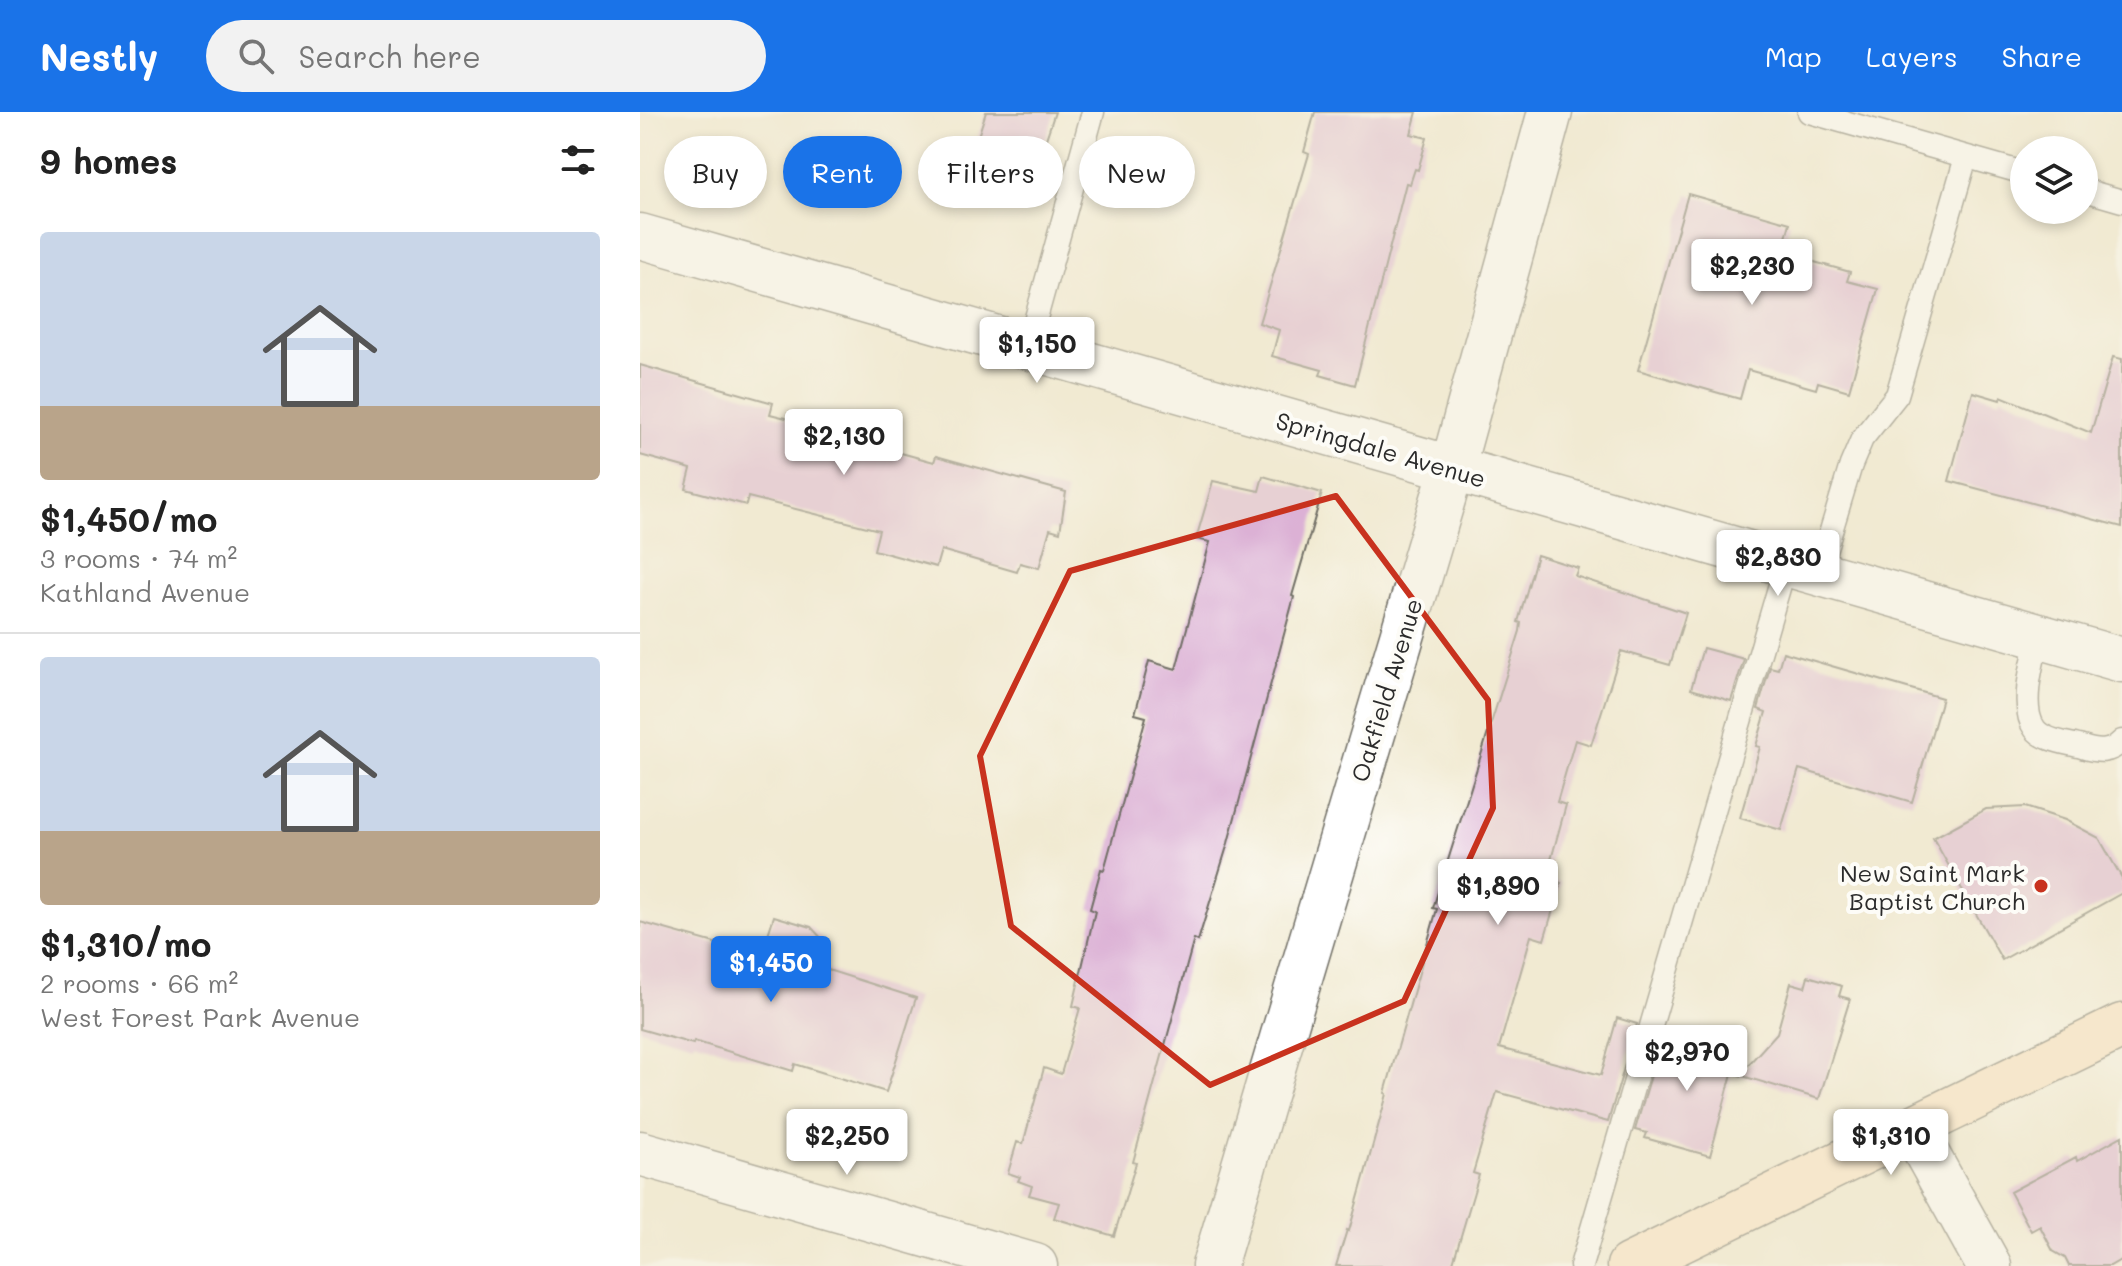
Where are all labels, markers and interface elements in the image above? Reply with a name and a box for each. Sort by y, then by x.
search box [206,20,766,92]
text: Nestly [40,31,158,81]
icon: search [234,34,278,78]
text: Search here [298,36,481,76]
text: Map [1765,38,1822,74]
text: Layers [1866,38,1958,74]
text: Share [2002,38,2082,74]
chip: Buy [664,136,767,208]
chip: Rent [783,136,902,208]
chip: Filters [918,136,1063,208]
chip: New [1079,136,1195,208]
map controls [2010,136,2098,224]
button: layers [2010,136,2098,224]
text: 9 homes [40,138,177,183]
icon: filters [556,138,600,182]
pin: $2,230 [1687,239,1817,307]
text: $2,230 [1709,248,1795,282]
icon: home [248,284,392,428]
pin: $1,150 [972,317,1102,385]
text: $1,150 [998,326,1077,360]
street label: Springdale Avenue [1273,404,1489,494]
pin: $2,130 [779,409,909,477]
text: $2,130 [803,418,885,452]
text: $1,450/mo [40,496,217,541]
pin: $2,830 [1713,530,1843,598]
text: $2,830 [1734,539,1822,573]
text: 3 rooms · 74 m² [40,541,237,575]
text: Kathland Avenue [40,575,250,609]
street label: Oakfield Avenue [1343,595,1429,785]
icon: home [248,709,392,853]
place label: New Saint Mark Baptist Church [1840,857,2025,916]
pin: $1,890 [1433,859,1563,927]
text: $1,890 [1456,868,1540,902]
marker: New Saint Mark Baptist Church [2032,877,2050,895]
text: $1,310/mo [40,921,211,966]
pin: $1,450 [706,936,836,1004]
text: $1,450 [729,945,813,979]
text: 2 rooms · 66 m² [40,966,238,1000]
text: West Forest Park Avenue [40,1000,360,1034]
pin: $2,970 [1622,1025,1752,1093]
text: $2,970 [1644,1034,1730,1068]
pin: $2,250 [782,1109,912,1177]
pin: $1,310 [1826,1109,1956,1177]
text: $2,250 [804,1118,890,1152]
text: $1,310 [1851,1118,1931,1152]

